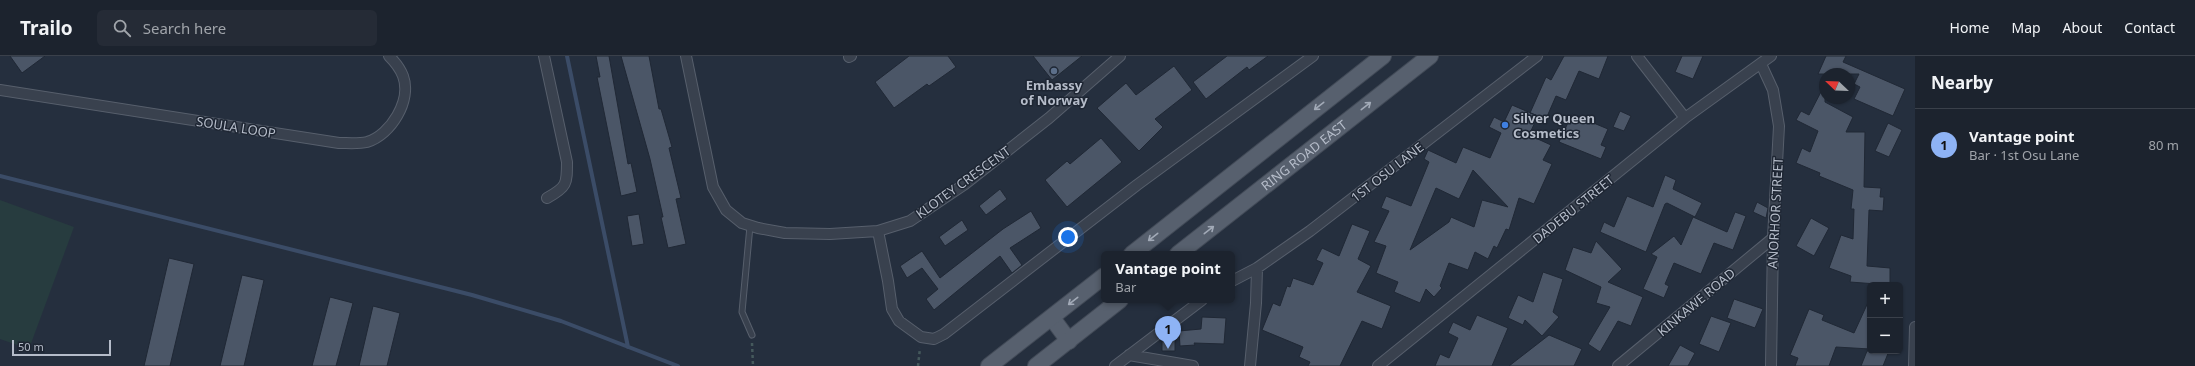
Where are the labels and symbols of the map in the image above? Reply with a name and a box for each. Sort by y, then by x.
marker: Embassy of Norway [1049,66,1059,76]
north arrow [1819,68,1855,104]
place label: Embassy of Norway [1020,76,1088,109]
one-way arrow [1313,102,1324,110]
one-way arrow [1361,102,1372,111]
place label: Silver Queen Cosmetics [1513,109,1595,142]
street label: SOULA LOOP [195,112,277,142]
street label: RING ROAD EAST [1257,115,1351,194]
marker: Silver Queen Cosmetics [1500,120,1510,130]
street label: 1ST OSU LANE [1347,138,1427,206]
street label: KLOTEY CRESCENT [912,141,1015,222]
street label: ANORHOR STREET [1763,156,1787,269]
street label: DADEBU STREET [1529,170,1618,247]
one-way arrow [1203,225,1214,234]
your location [1058,227,1078,247]
one-way arrow [1148,233,1159,241]
street label: KINKAWE ROAD [1653,264,1739,340]
one-way arrow [1068,296,1079,305]
pin: 1 [1155,316,1181,349]
scale bar [12,338,111,357]

